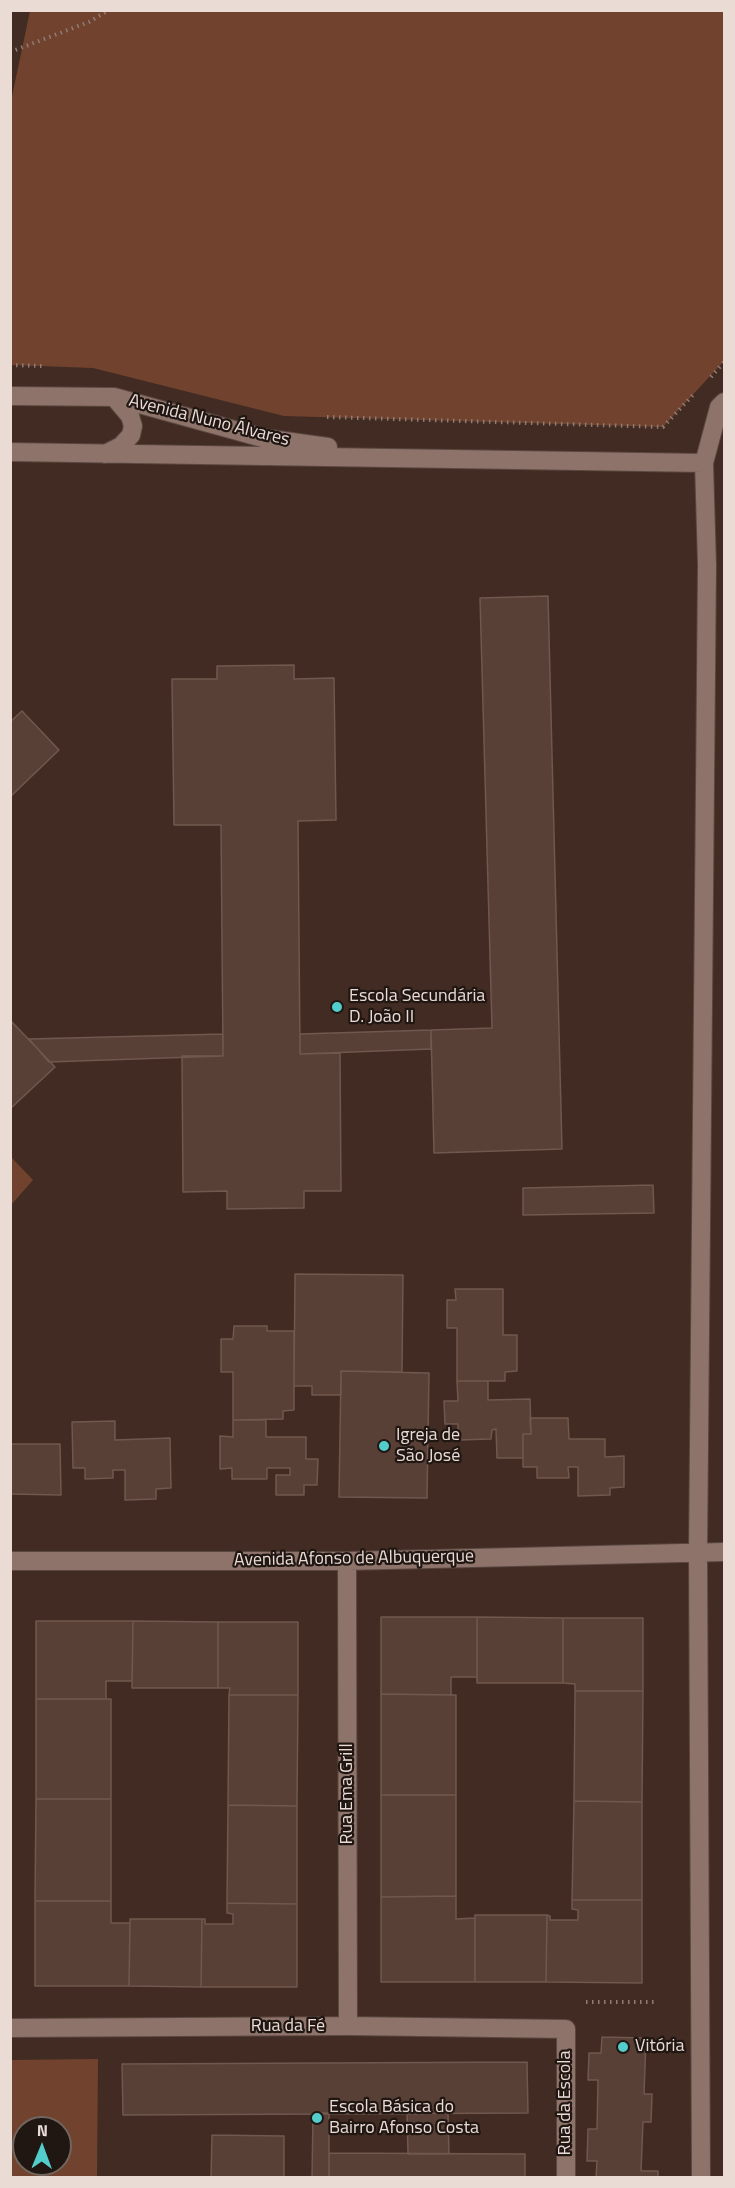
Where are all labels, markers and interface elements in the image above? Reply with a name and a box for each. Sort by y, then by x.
street label: Avenida Nuno Álvares [126,391,292,451]
place label: Escola Secundária D. João II [349,986,485,1028]
marker: Escola Secundária D. João II [330,1000,344,1014]
place label: Igreja de São José [396,1425,460,1468]
marker: Igreja de São José [377,1439,391,1453]
street label: Avenida Afonso de Albuquerque [234,1546,474,1572]
street label: Rua Ema Grill [337,1743,359,1845]
street label: Rua da Fé [251,2016,325,2038]
place label: Vitória [635,2036,684,2058]
marker: Vitória [616,2040,630,2054]
street label: Rua da Escola [555,2051,577,2155]
place label: Escola Básica do Bairro Afonso Costa [329,2097,479,2140]
marker: Escola Básica do Bairro Afonso Costa [310,2111,324,2125]
north arrow [12,2116,72,2176]
text: N [37,2118,48,2142]

